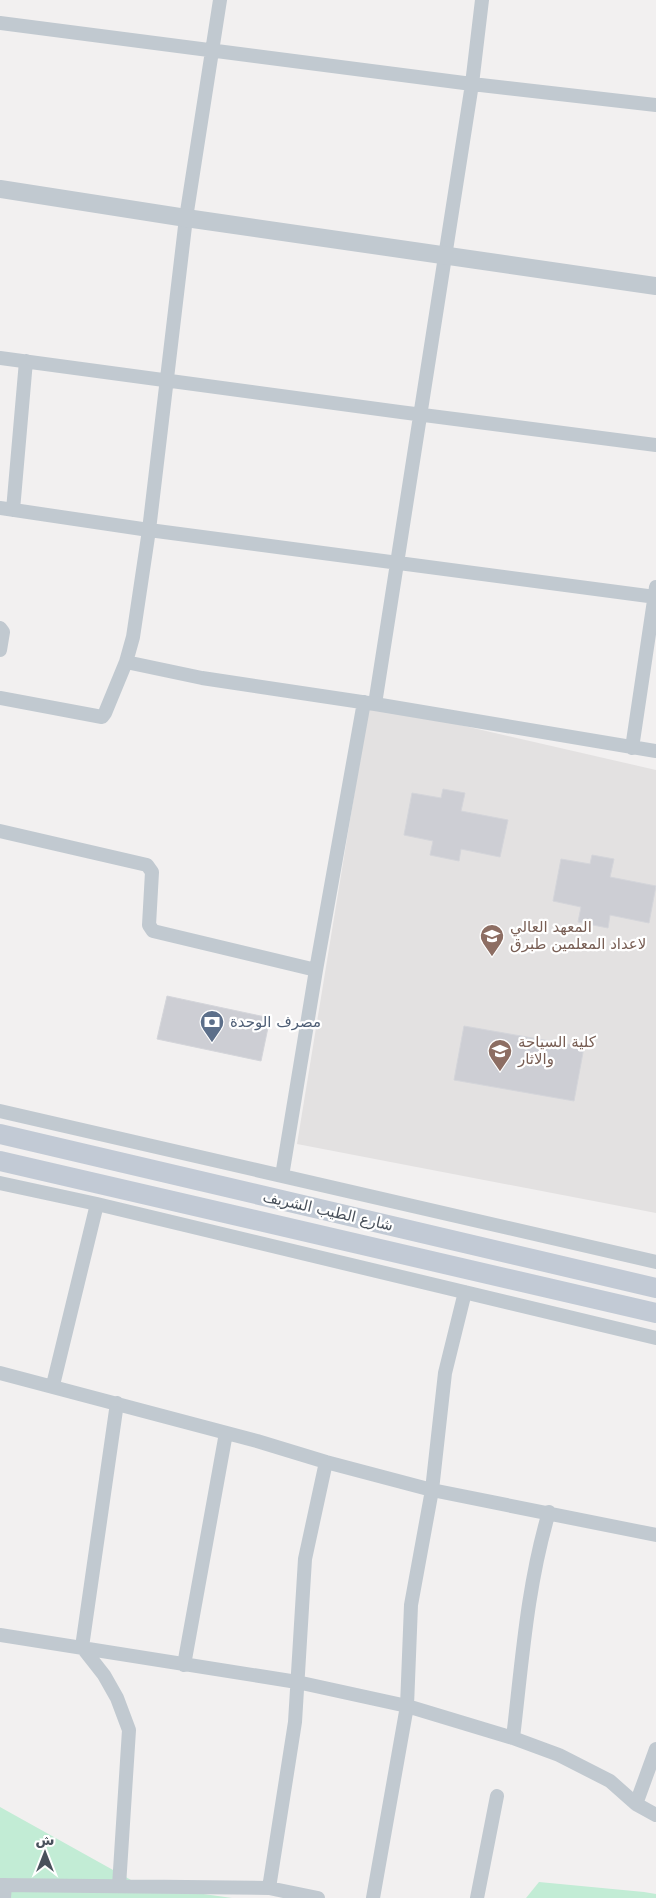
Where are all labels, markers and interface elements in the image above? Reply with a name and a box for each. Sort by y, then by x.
place label: المعهد العالي لاعداد المعلمين طبرق [510,918,646,953]
school or university icon: المعهد العالي لاعداد المعلمين طبرق [479,923,505,957]
bank icon: مصرف الوحدة [199,1009,225,1043]
place label: مصرف الوحدة [230,1013,321,1031]
place label: كلية السياحة والاثار [517,1033,597,1068]
school or university icon: كلية السياحة والاثار [487,1038,513,1072]
street label: شارع الطيب الشريف [261,1187,395,1235]
north arrow [20,1828,70,1878]
text: ش [35,1832,55,1848]

